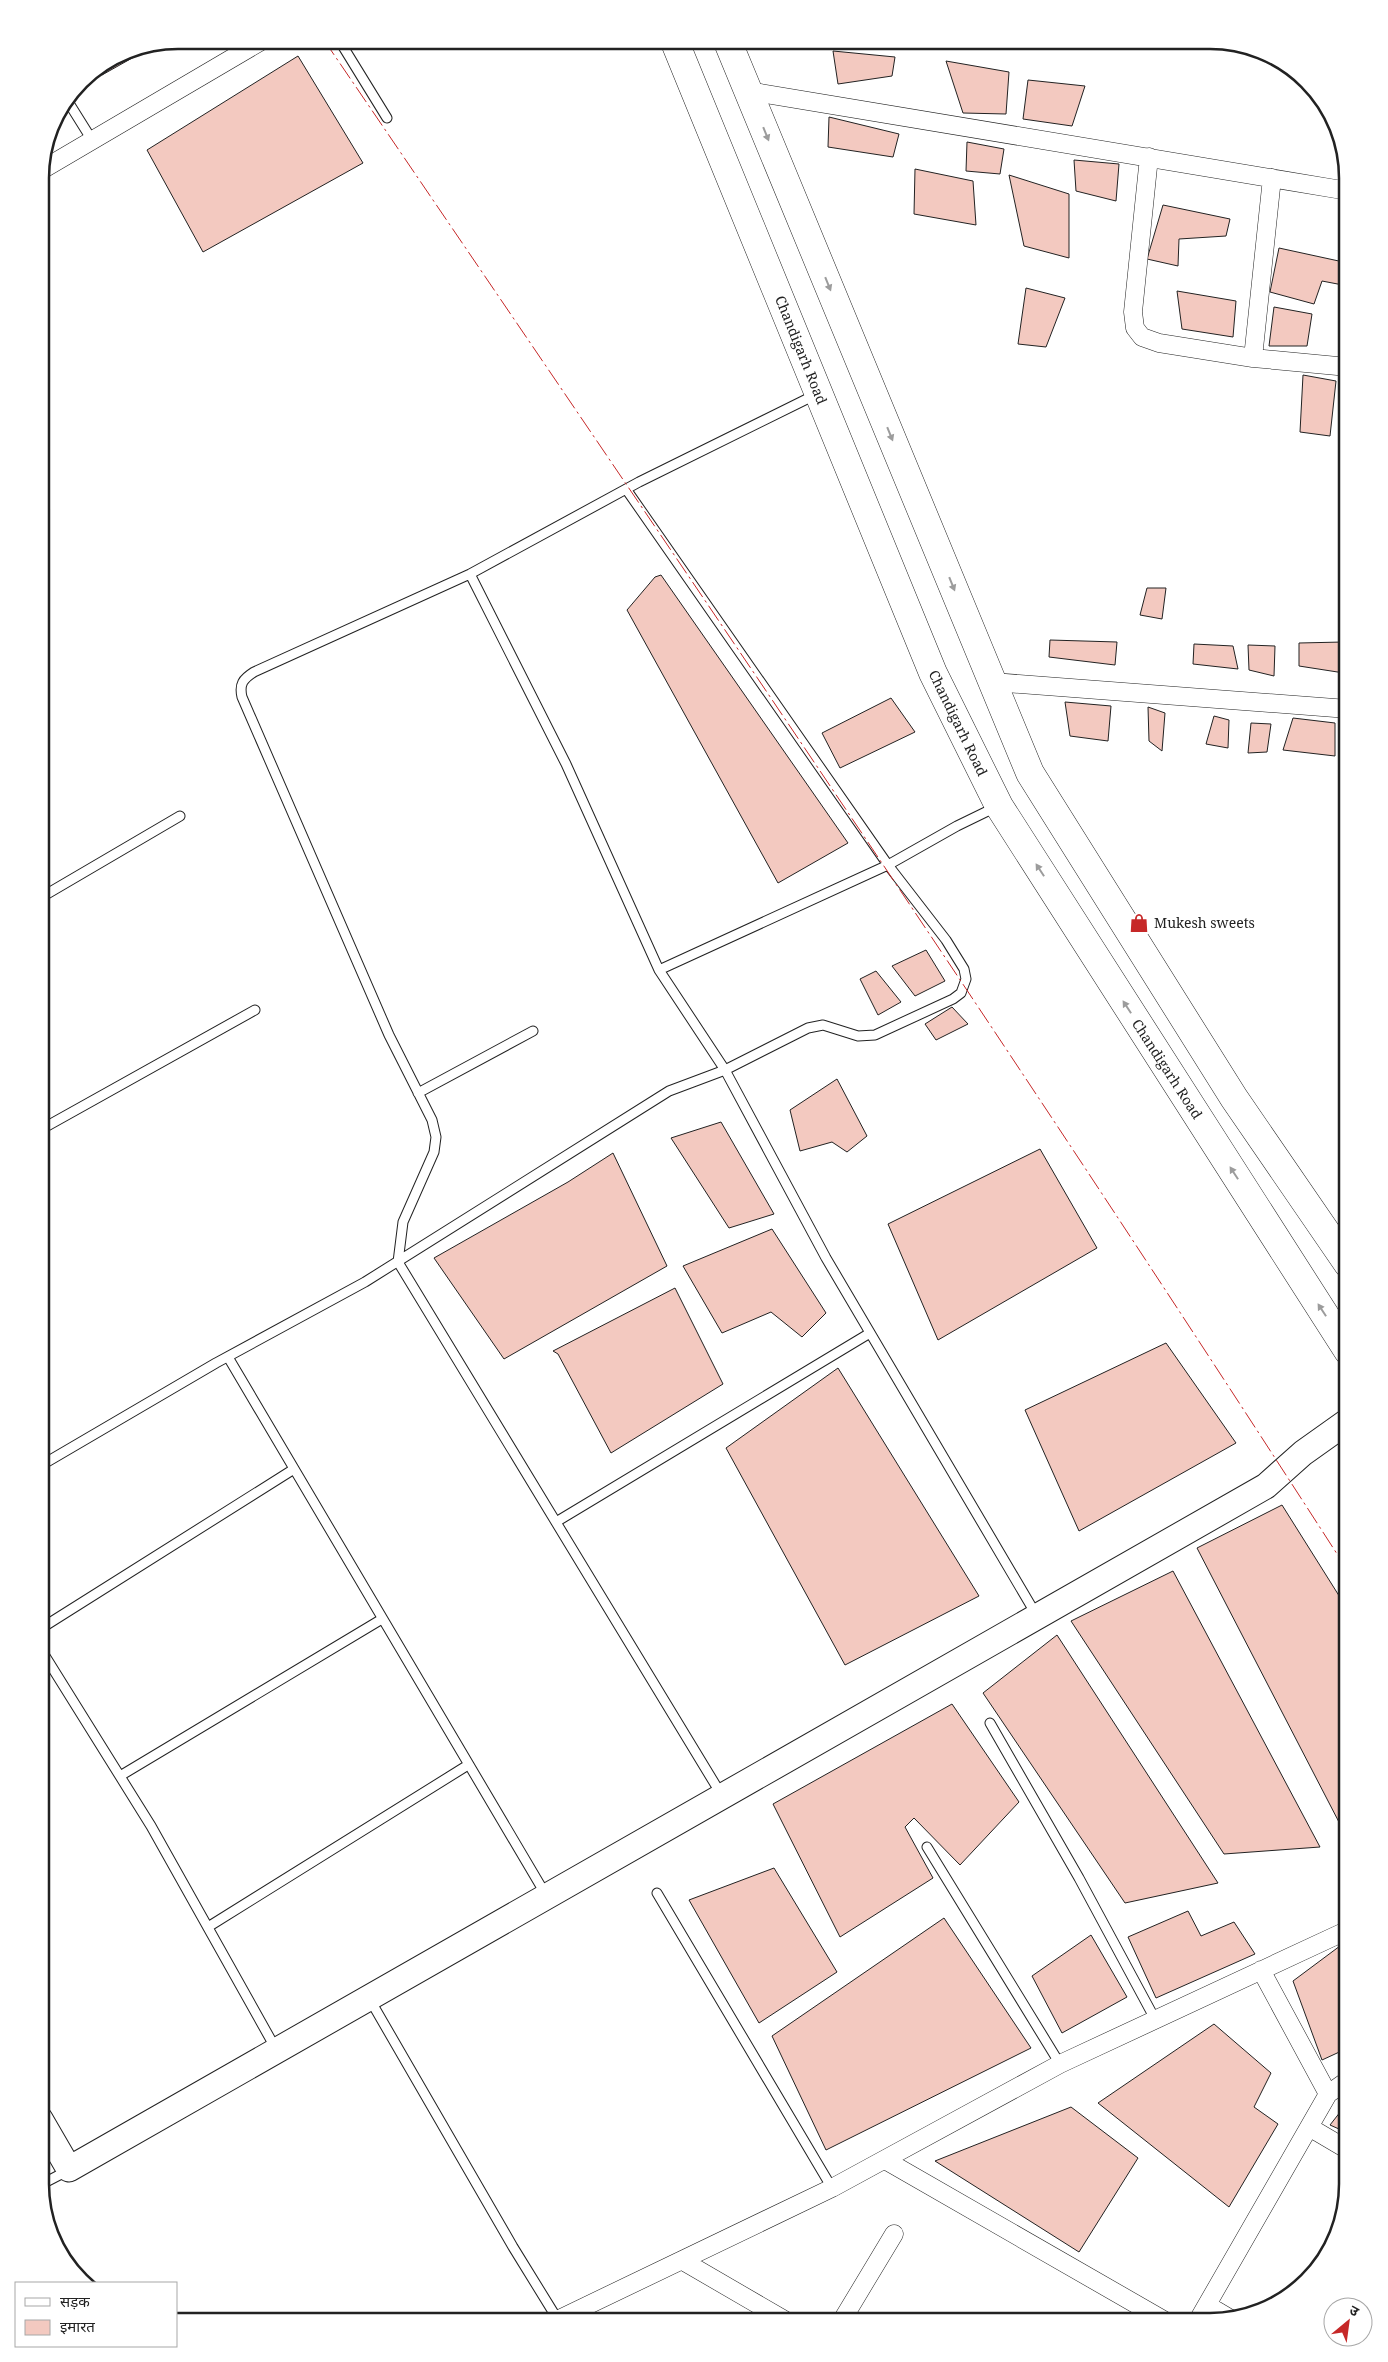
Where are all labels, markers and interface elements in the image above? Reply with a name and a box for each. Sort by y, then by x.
one-way arrow [762,127,770,141]
one-way arrow [824,277,832,291]
street label: Chandigarh Road [771,293,832,407]
one-way arrow [886,427,894,441]
one-way arrow [948,577,956,592]
street label: Chandigarh Road [925,667,993,779]
one-way arrow [1035,864,1045,877]
shop icon: Mukesh sweets [1128,912,1150,934]
place label: Mukesh sweets [1154,913,1255,932]
one-way arrow [1123,1001,1132,1014]
street label: Chandigarh Road [1128,1015,1207,1123]
one-way arrow [1229,1167,1239,1180]
one-way arrow [1317,1304,1326,1317]
legend [15,2282,178,2347]
text: सड़क [60,2291,90,2311]
north arrow [1323,2297,1373,2347]
text: उ [1346,2300,1363,2321]
text: इमारत [60,2316,95,2336]

